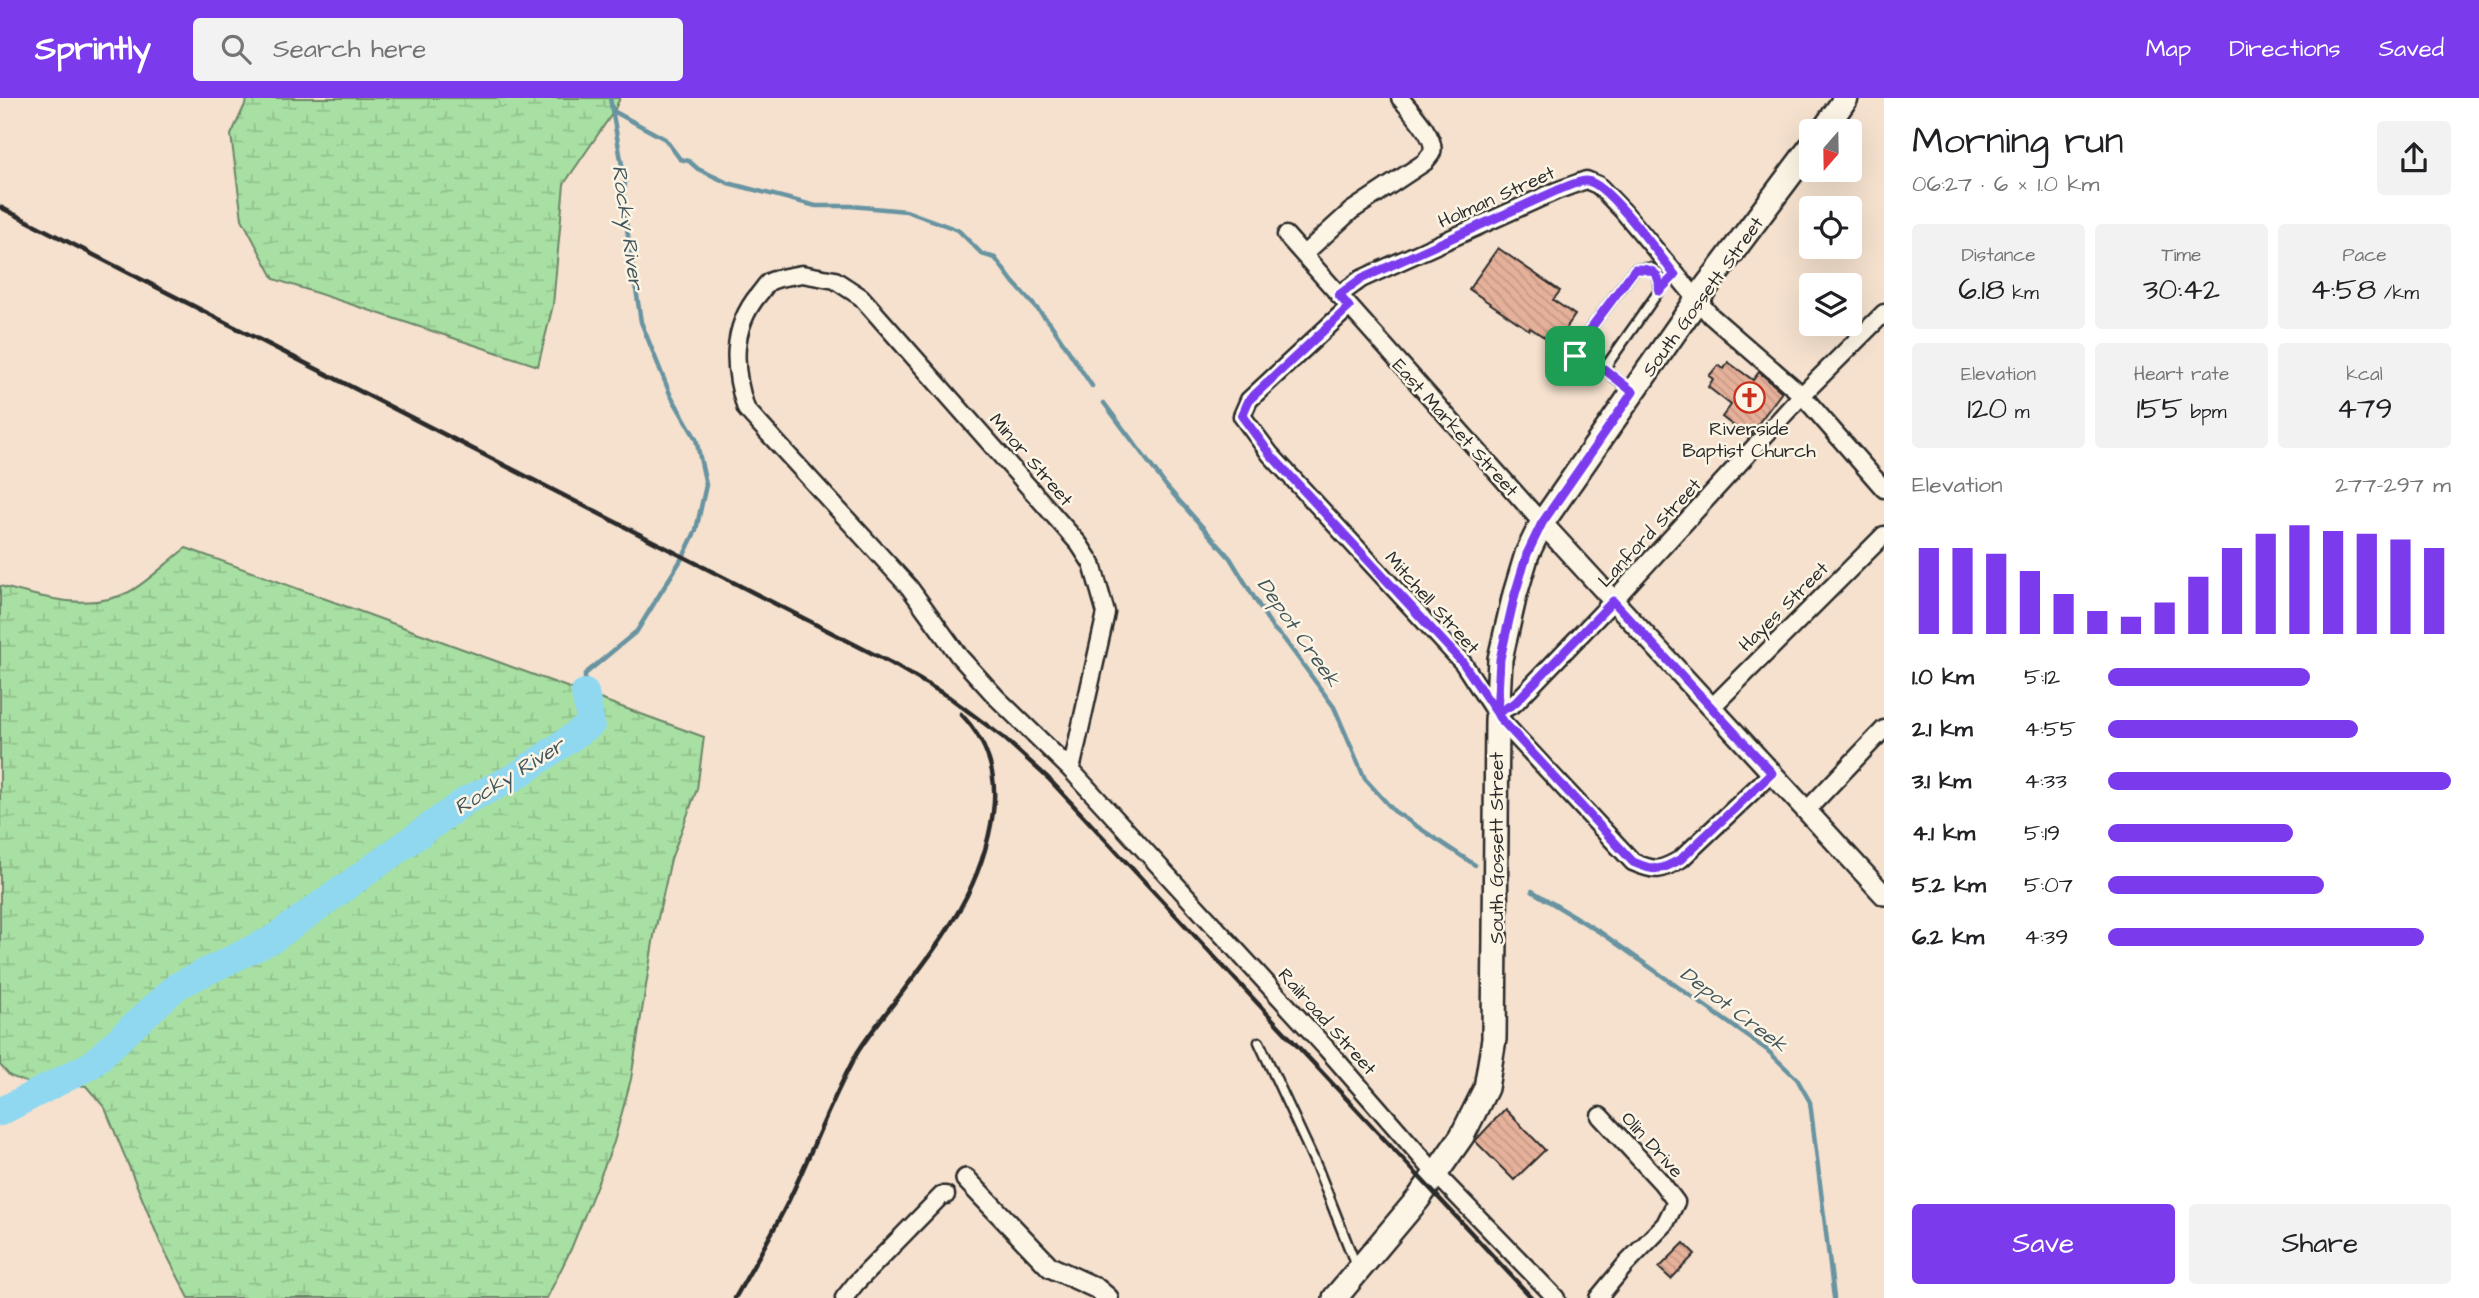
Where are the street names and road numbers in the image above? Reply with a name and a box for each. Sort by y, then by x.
street label: Holman Street [1434,159,1560,235]
street label: South Gossett Street [1636,211,1771,382]
street label: East Market Street [1385,353,1524,503]
street label: Minor Street [983,408,1079,513]
street label: Lanford Street [1592,472,1708,594]
street label: Mitchell Street [1378,546,1486,661]
street label: Hayes Street [1733,556,1836,659]
street label: South Gossett Street [1484,752,1511,944]
street label: Railroad Street [1271,962,1383,1082]
street label: Olin Drive [1615,1106,1689,1184]

